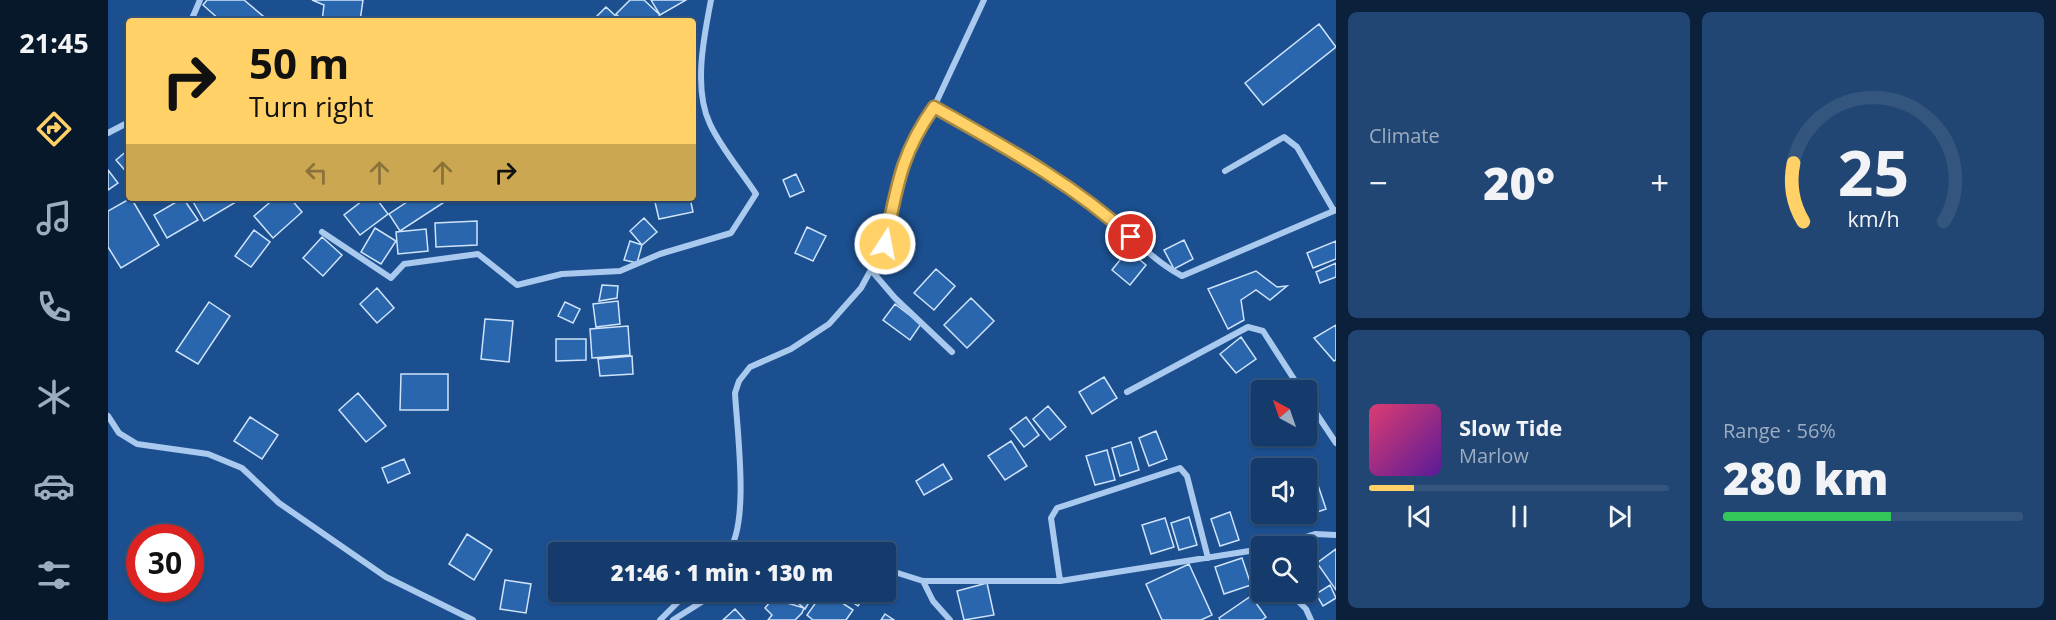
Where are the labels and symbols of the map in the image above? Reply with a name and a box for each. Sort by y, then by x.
pin [1105,211,1156,262]
position arrow [853,212,917,276]
north arrow [1251,380,1317,446]
speed limit sign: 30 [126,524,204,602]

